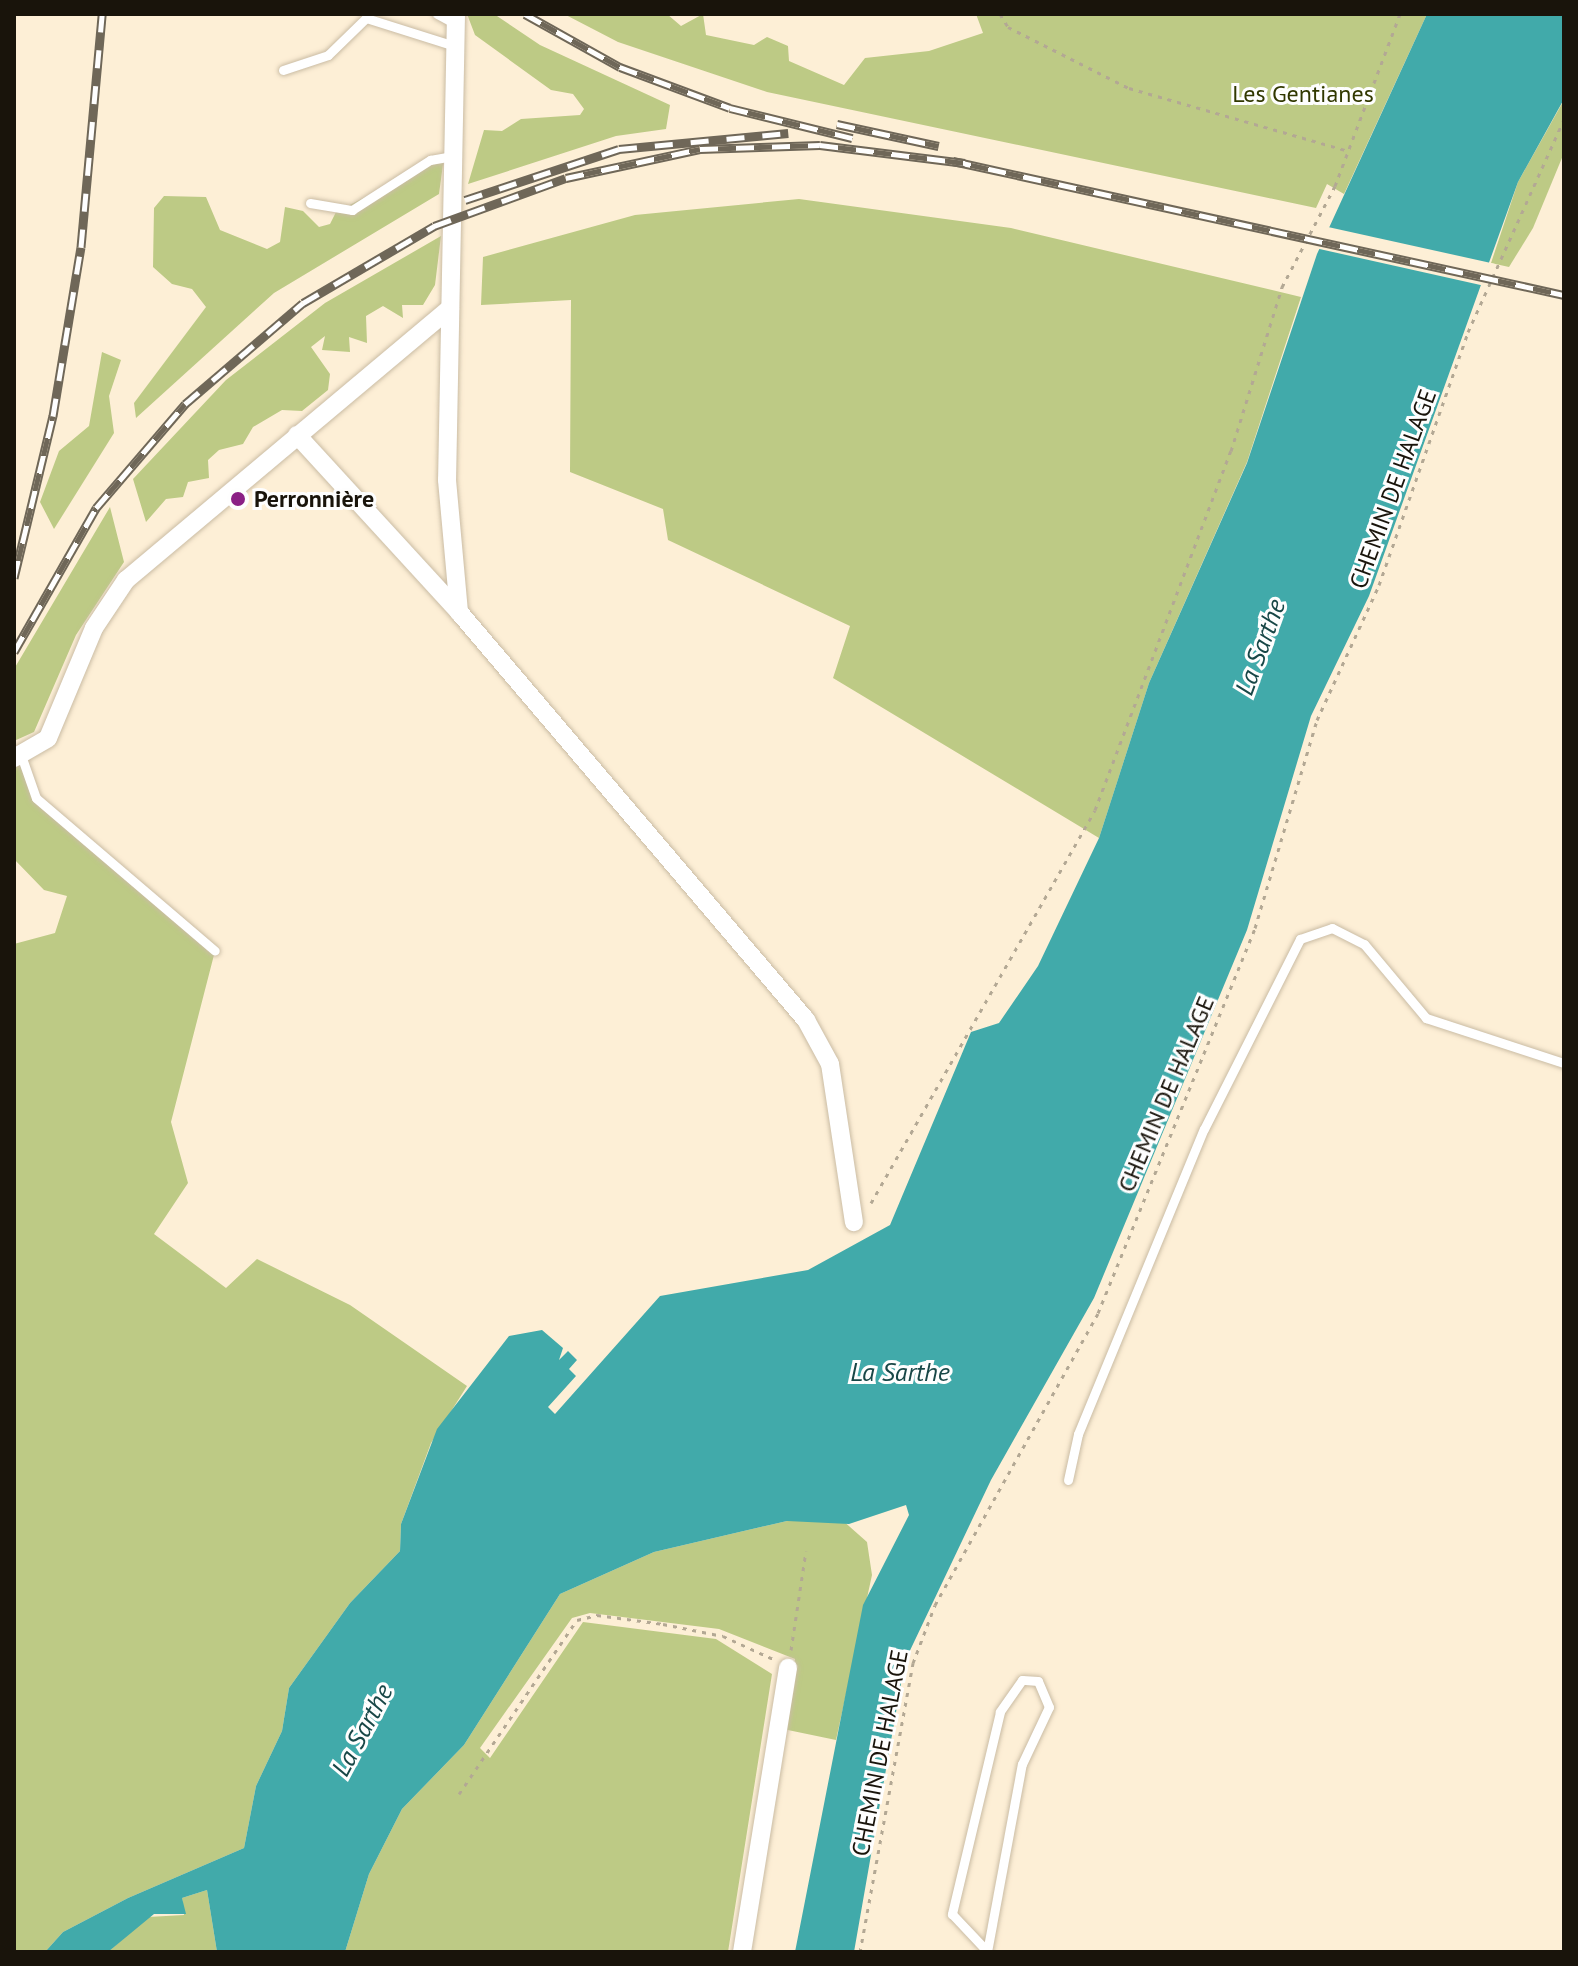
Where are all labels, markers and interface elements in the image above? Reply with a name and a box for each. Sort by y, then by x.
park label: Les Gentianes [1232,80,1374,108]
street label: CHEMIN DE HALAGE [1344,385,1442,593]
place label: Perronnière [254,485,374,513]
marker: Perronnière [229,490,247,508]
water label: La Sarthe [1228,595,1292,699]
street label: CHEMIN DE HALAGE [1112,992,1220,1196]
water label: La Sarthe [850,1356,950,1388]
street label: CHEMIN DE HALAGE [846,1647,914,1859]
water label: La Sarthe [325,1679,399,1781]

